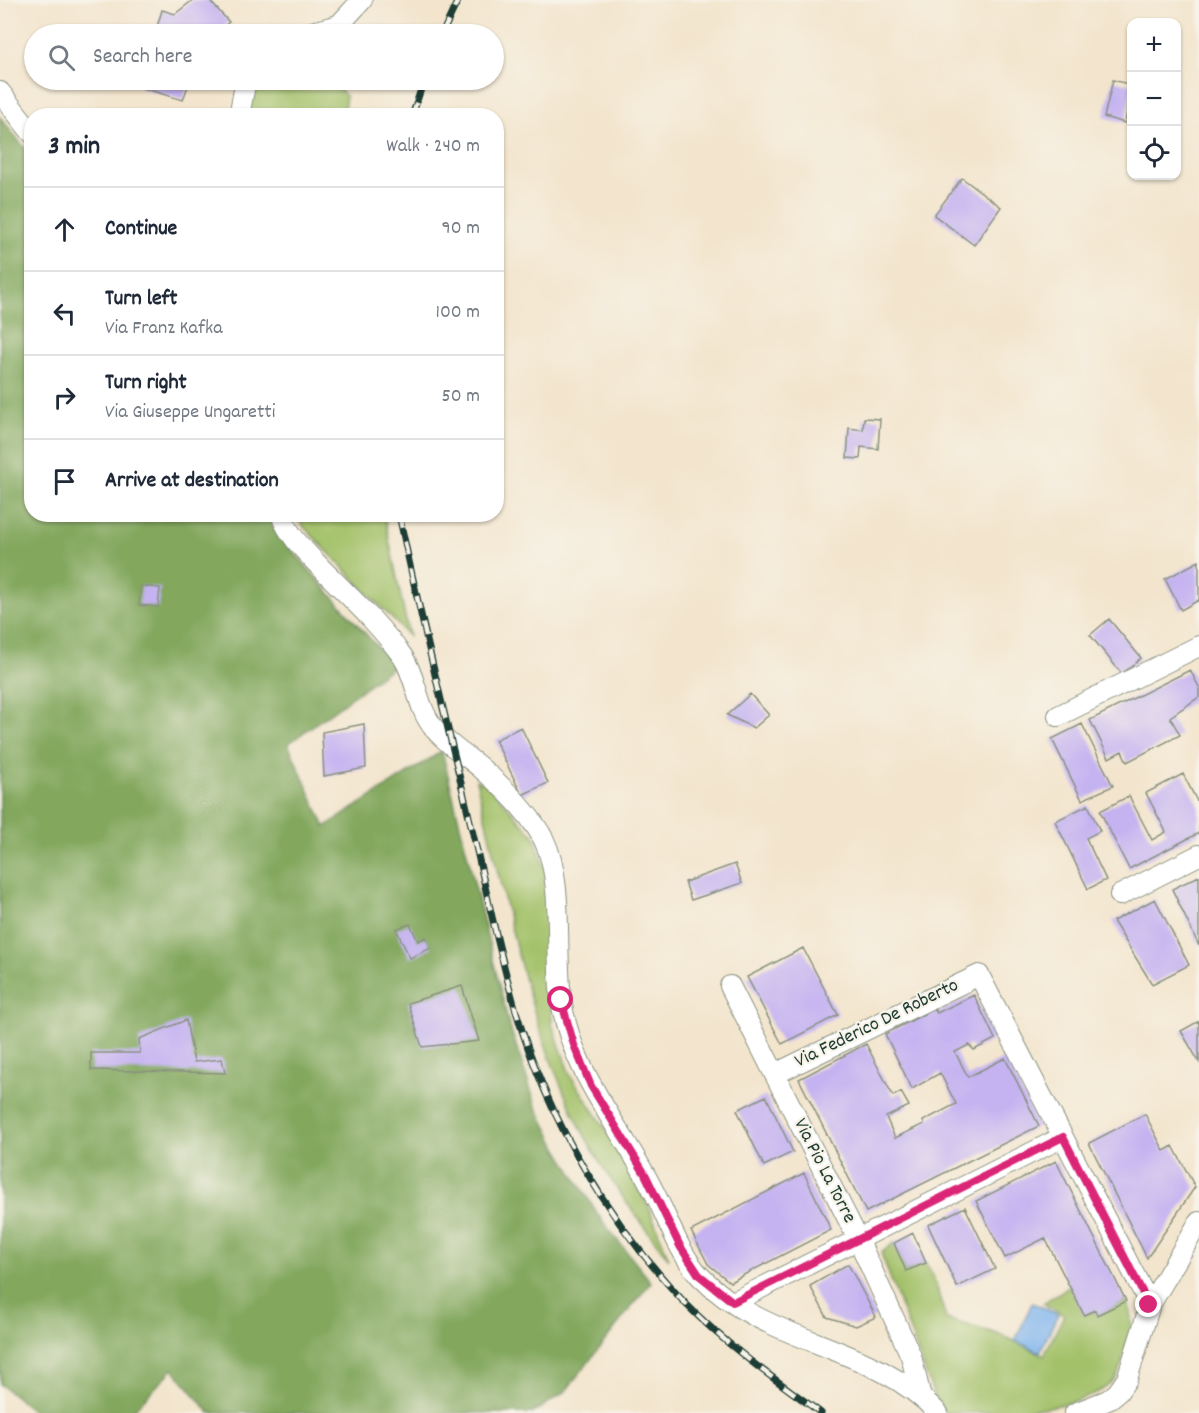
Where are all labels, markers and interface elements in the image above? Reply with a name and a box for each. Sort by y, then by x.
map controls [1127,18,1181,180]
button: + [1127,18,1181,72]
search box [24,24,504,90]
icon: search [45,41,78,74]
text: Search here [93,42,192,73]
button: − [1127,72,1181,126]
button: locate [1127,126,1181,180]
text: 3 min [48,129,100,166]
text: Walk · 240 m [386,133,480,161]
icon: ahead [48,213,81,246]
text: Continue [105,214,177,245]
text: 90 m [442,215,480,243]
text: Turn left [105,284,177,315]
icon: left [48,297,81,330]
text: 100 m [436,299,480,327]
text: Via Franz Kafka [105,315,223,343]
text: Turn right [105,368,187,399]
icon: right [48,381,81,414]
text: 50 m [442,383,480,411]
text: Via Giuseppe Ungaretti [105,399,275,427]
icon: arrive [48,465,81,498]
text: Arrive at destination [105,466,279,497]
street label: Via Federico De Roberto [790,972,964,1076]
route start [547,986,573,1012]
street label: Via Pio La Torre [786,1114,863,1228]
route end [1135,1291,1161,1317]

